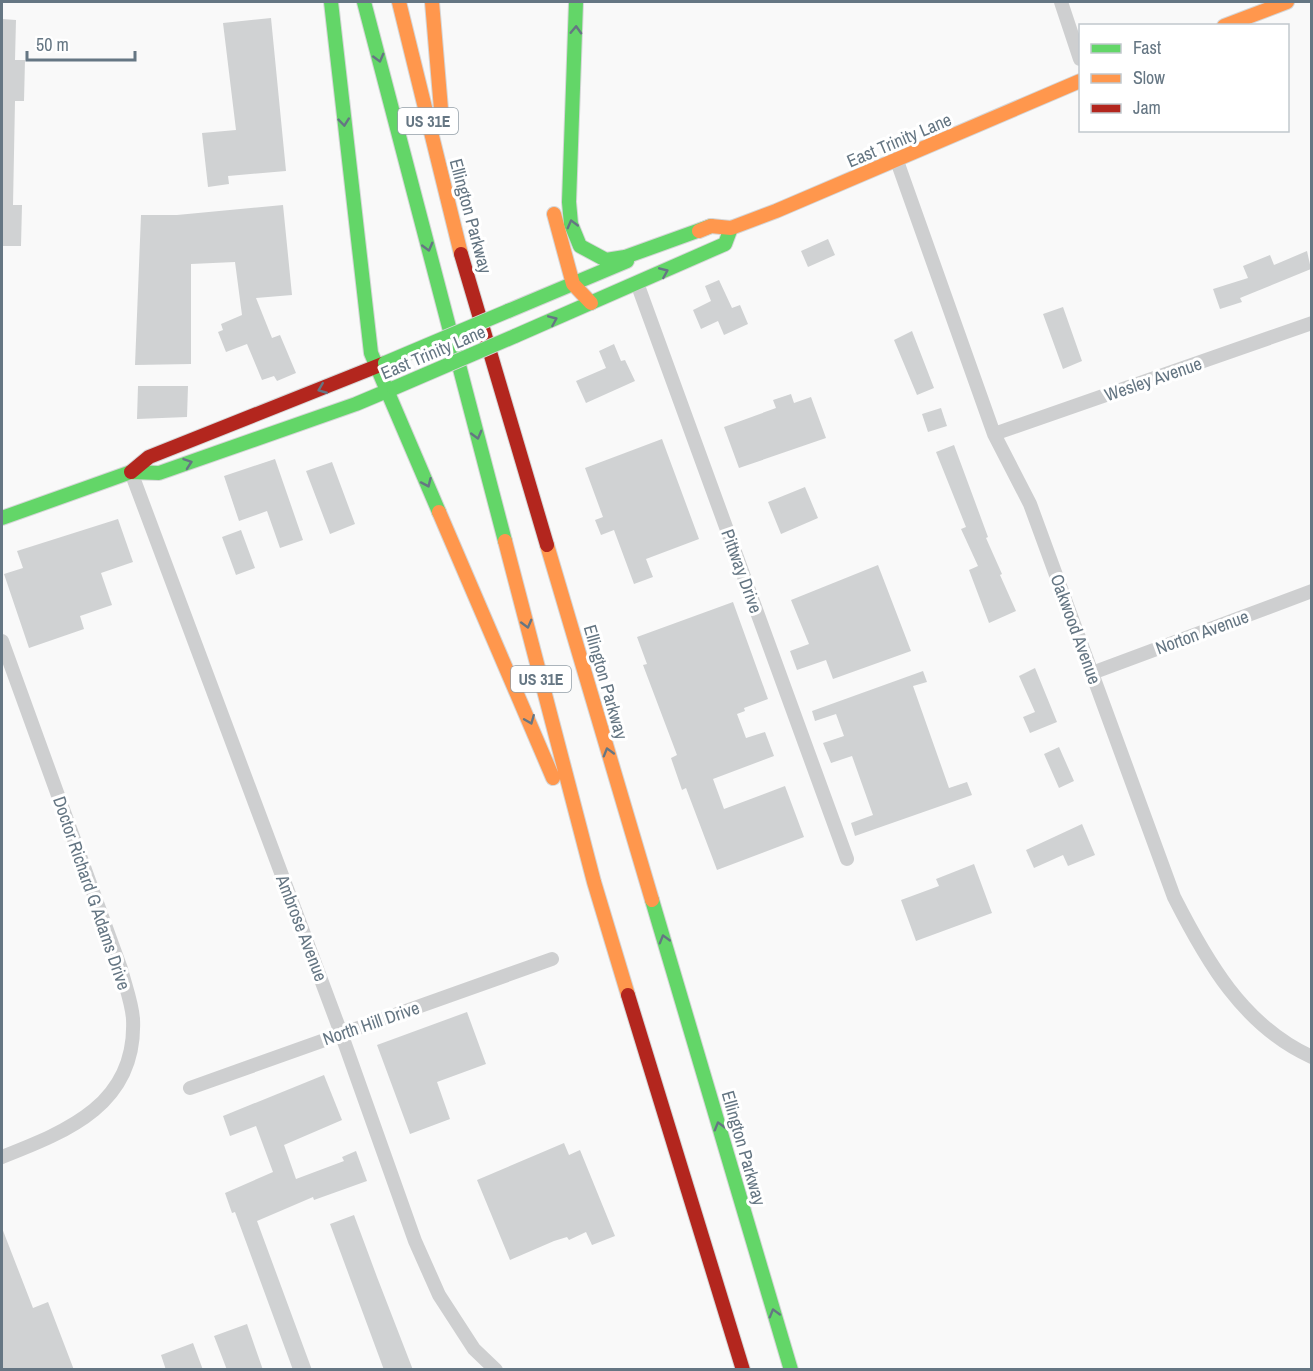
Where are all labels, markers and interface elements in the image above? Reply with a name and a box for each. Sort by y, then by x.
scale bar [27,24,135,62]
legend [1079,24,1289,132]
one-way arrow [569,25,582,34]
text: 50 m [36,32,69,57]
text: Fast [1133,35,1161,60]
one-way arrow [371,53,384,63]
text: Slow [1133,65,1165,90]
text: Jam [1133,95,1161,120]
street label: East Trinity Lane [843,107,955,173]
road number: US 31E [398,108,458,134]
one-way arrow [338,118,350,127]
street label: Ellington Parkway [444,156,499,277]
one-way arrow [567,219,580,229]
one-way arrow [421,241,433,252]
one-way arrow [658,267,669,279]
one-way arrow [546,315,557,327]
street label: East Trinity Lane [377,319,489,385]
street label: Wesley Avenue [1101,351,1205,407]
one-way arrow [317,382,328,394]
one-way arrow [470,430,483,440]
one-way arrow [182,458,192,471]
one-way arrow [420,477,432,488]
street label: Pittway Drive [715,525,769,617]
street label: Oakwood Avenue [1045,570,1107,688]
street label: Norton Avenue [1152,604,1252,660]
one-way arrow [519,619,532,629]
street label: Ellington Parkway [578,622,634,743]
road number: US 31E [511,666,571,692]
one-way arrow [523,714,535,725]
one-way arrow [603,747,615,758]
street label: Doctor Richard G Adams Drive [47,793,137,993]
street label: Ambrose Avenue [270,870,334,985]
one-way arrow [659,934,671,945]
street label: North Hill Drive [319,995,423,1051]
street label: Ellington Parkway [716,1088,772,1209]
one-way arrow [714,1121,726,1132]
one-way arrow [769,1308,781,1319]

